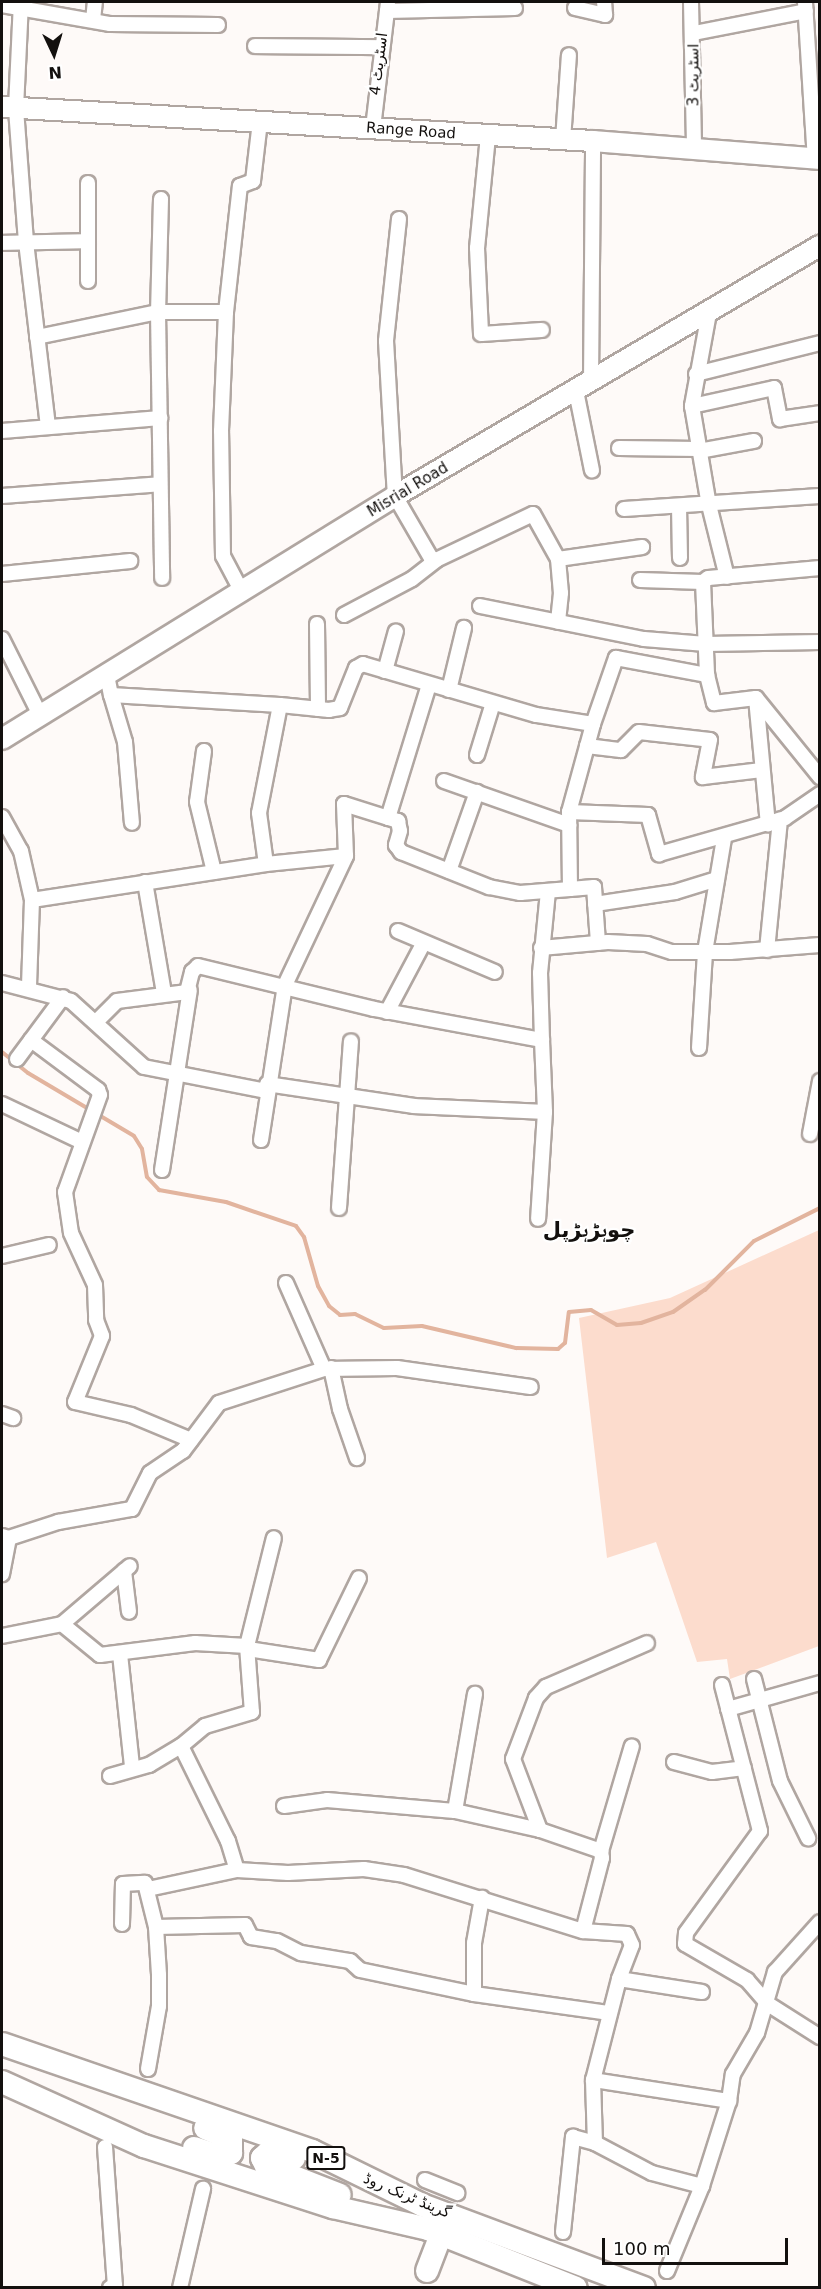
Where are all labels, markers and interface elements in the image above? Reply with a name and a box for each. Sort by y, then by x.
north arrow [24,24,84,84]
street label: اسٹریٹ 4 [366,32,392,96]
street label: اسٹریٹ 3 [685,44,703,106]
text: N [48,63,63,82]
street label: Range Road [366,119,456,143]
street label: Misrial Road [364,459,452,521]
district label: چوہڑہڑپل [543,1217,635,1243]
road number: N-5 [305,2147,347,2169]
street label: گرینڈ ٹرنک روڈ [361,2170,453,2222]
scale bar [605,2226,791,2264]
text: 100 m [613,2238,671,2259]

